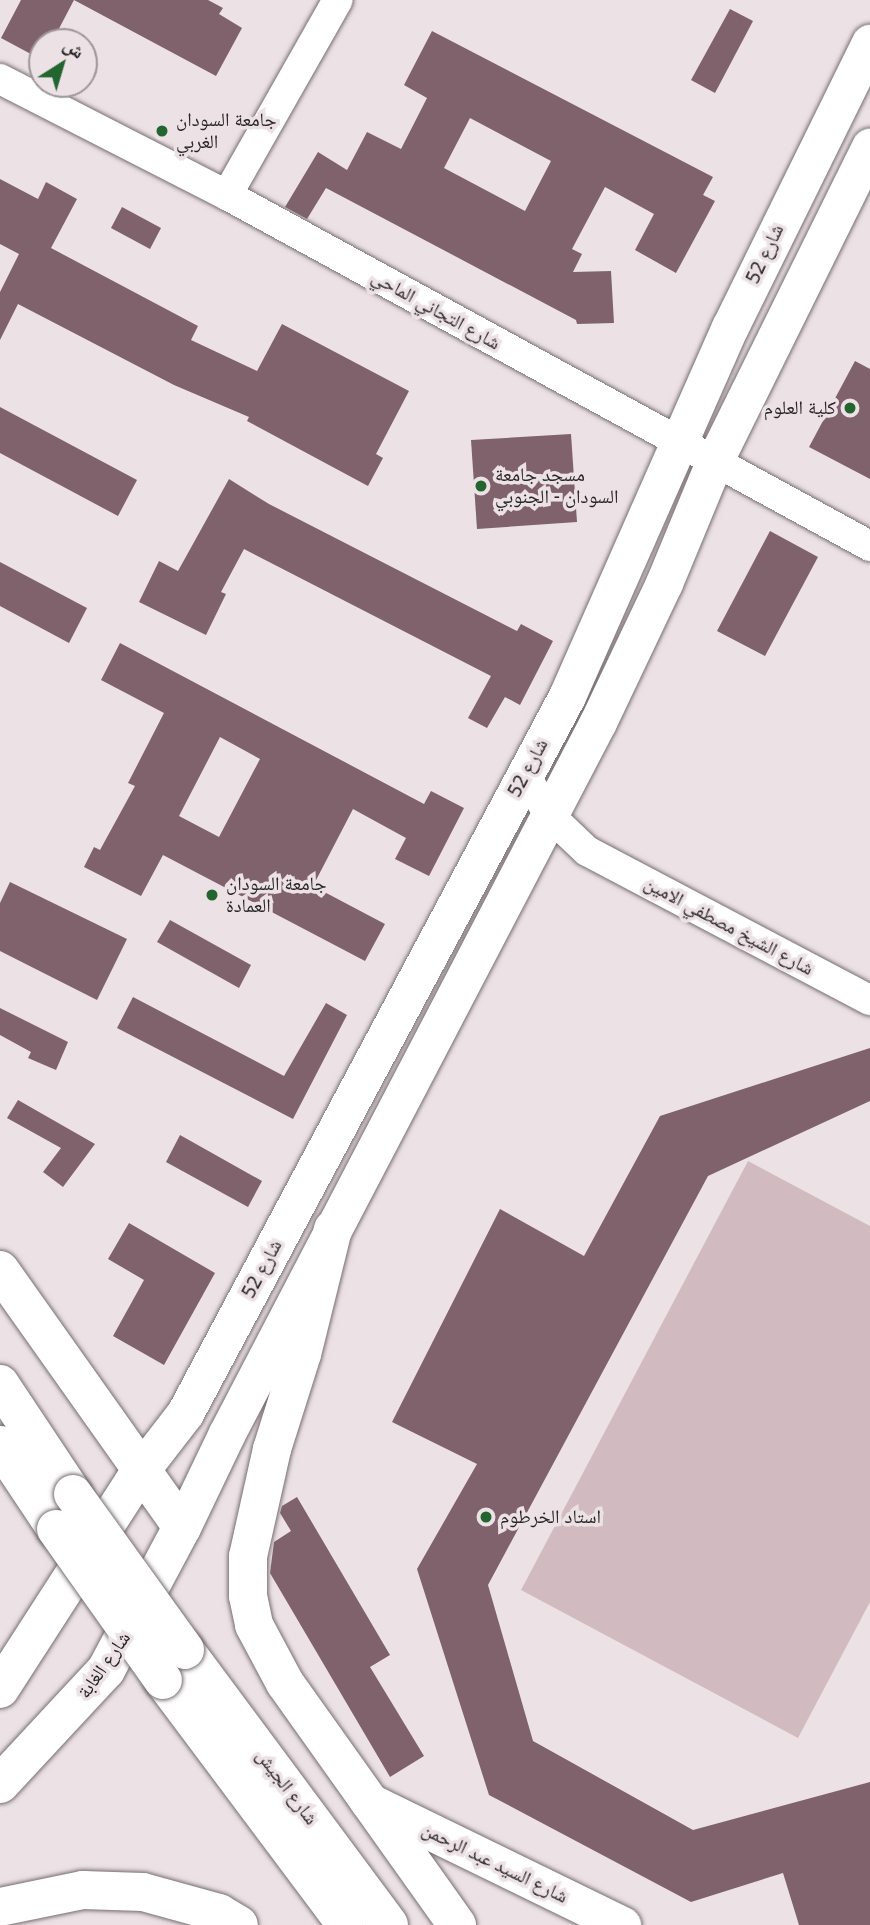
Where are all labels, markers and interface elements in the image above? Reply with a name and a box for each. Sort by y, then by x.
north arrow [28,28,98,98]
text: ش [59,31,90,64]
place label: جامعة السودان الغربي [176,109,277,153]
marker: جامعة السودان الغربي [154,123,170,139]
street label: شارع 52 [741,221,789,287]
street label: شارع التجاني الماحي [368,265,504,355]
place label: كلية العلوم [764,397,836,419]
marker: كلية العلوم [842,400,858,416]
place label: مسجد جامعة السودان - الجنوبي [495,464,618,508]
marker: مسجد جامعة السودان - الجنوبي [473,478,489,494]
street label: شارع 52 [503,735,553,801]
street label: شارع الشيخ مصطفي الامين [640,872,818,980]
place label: جامعة السودان العمادة [226,873,327,917]
marker: جامعة السودان العمادة [204,887,220,903]
street label: شارع 52 [237,1236,287,1302]
place label: استاد الخرطوم [500,1506,601,1528]
marker: استاد الخرطوم [478,1509,494,1525]
street label: شارع الغابة [73,1627,135,1703]
street label: شارع الجيش [251,1745,323,1829]
street label: شارع السيد عبد الرحمن [418,1818,572,1908]

